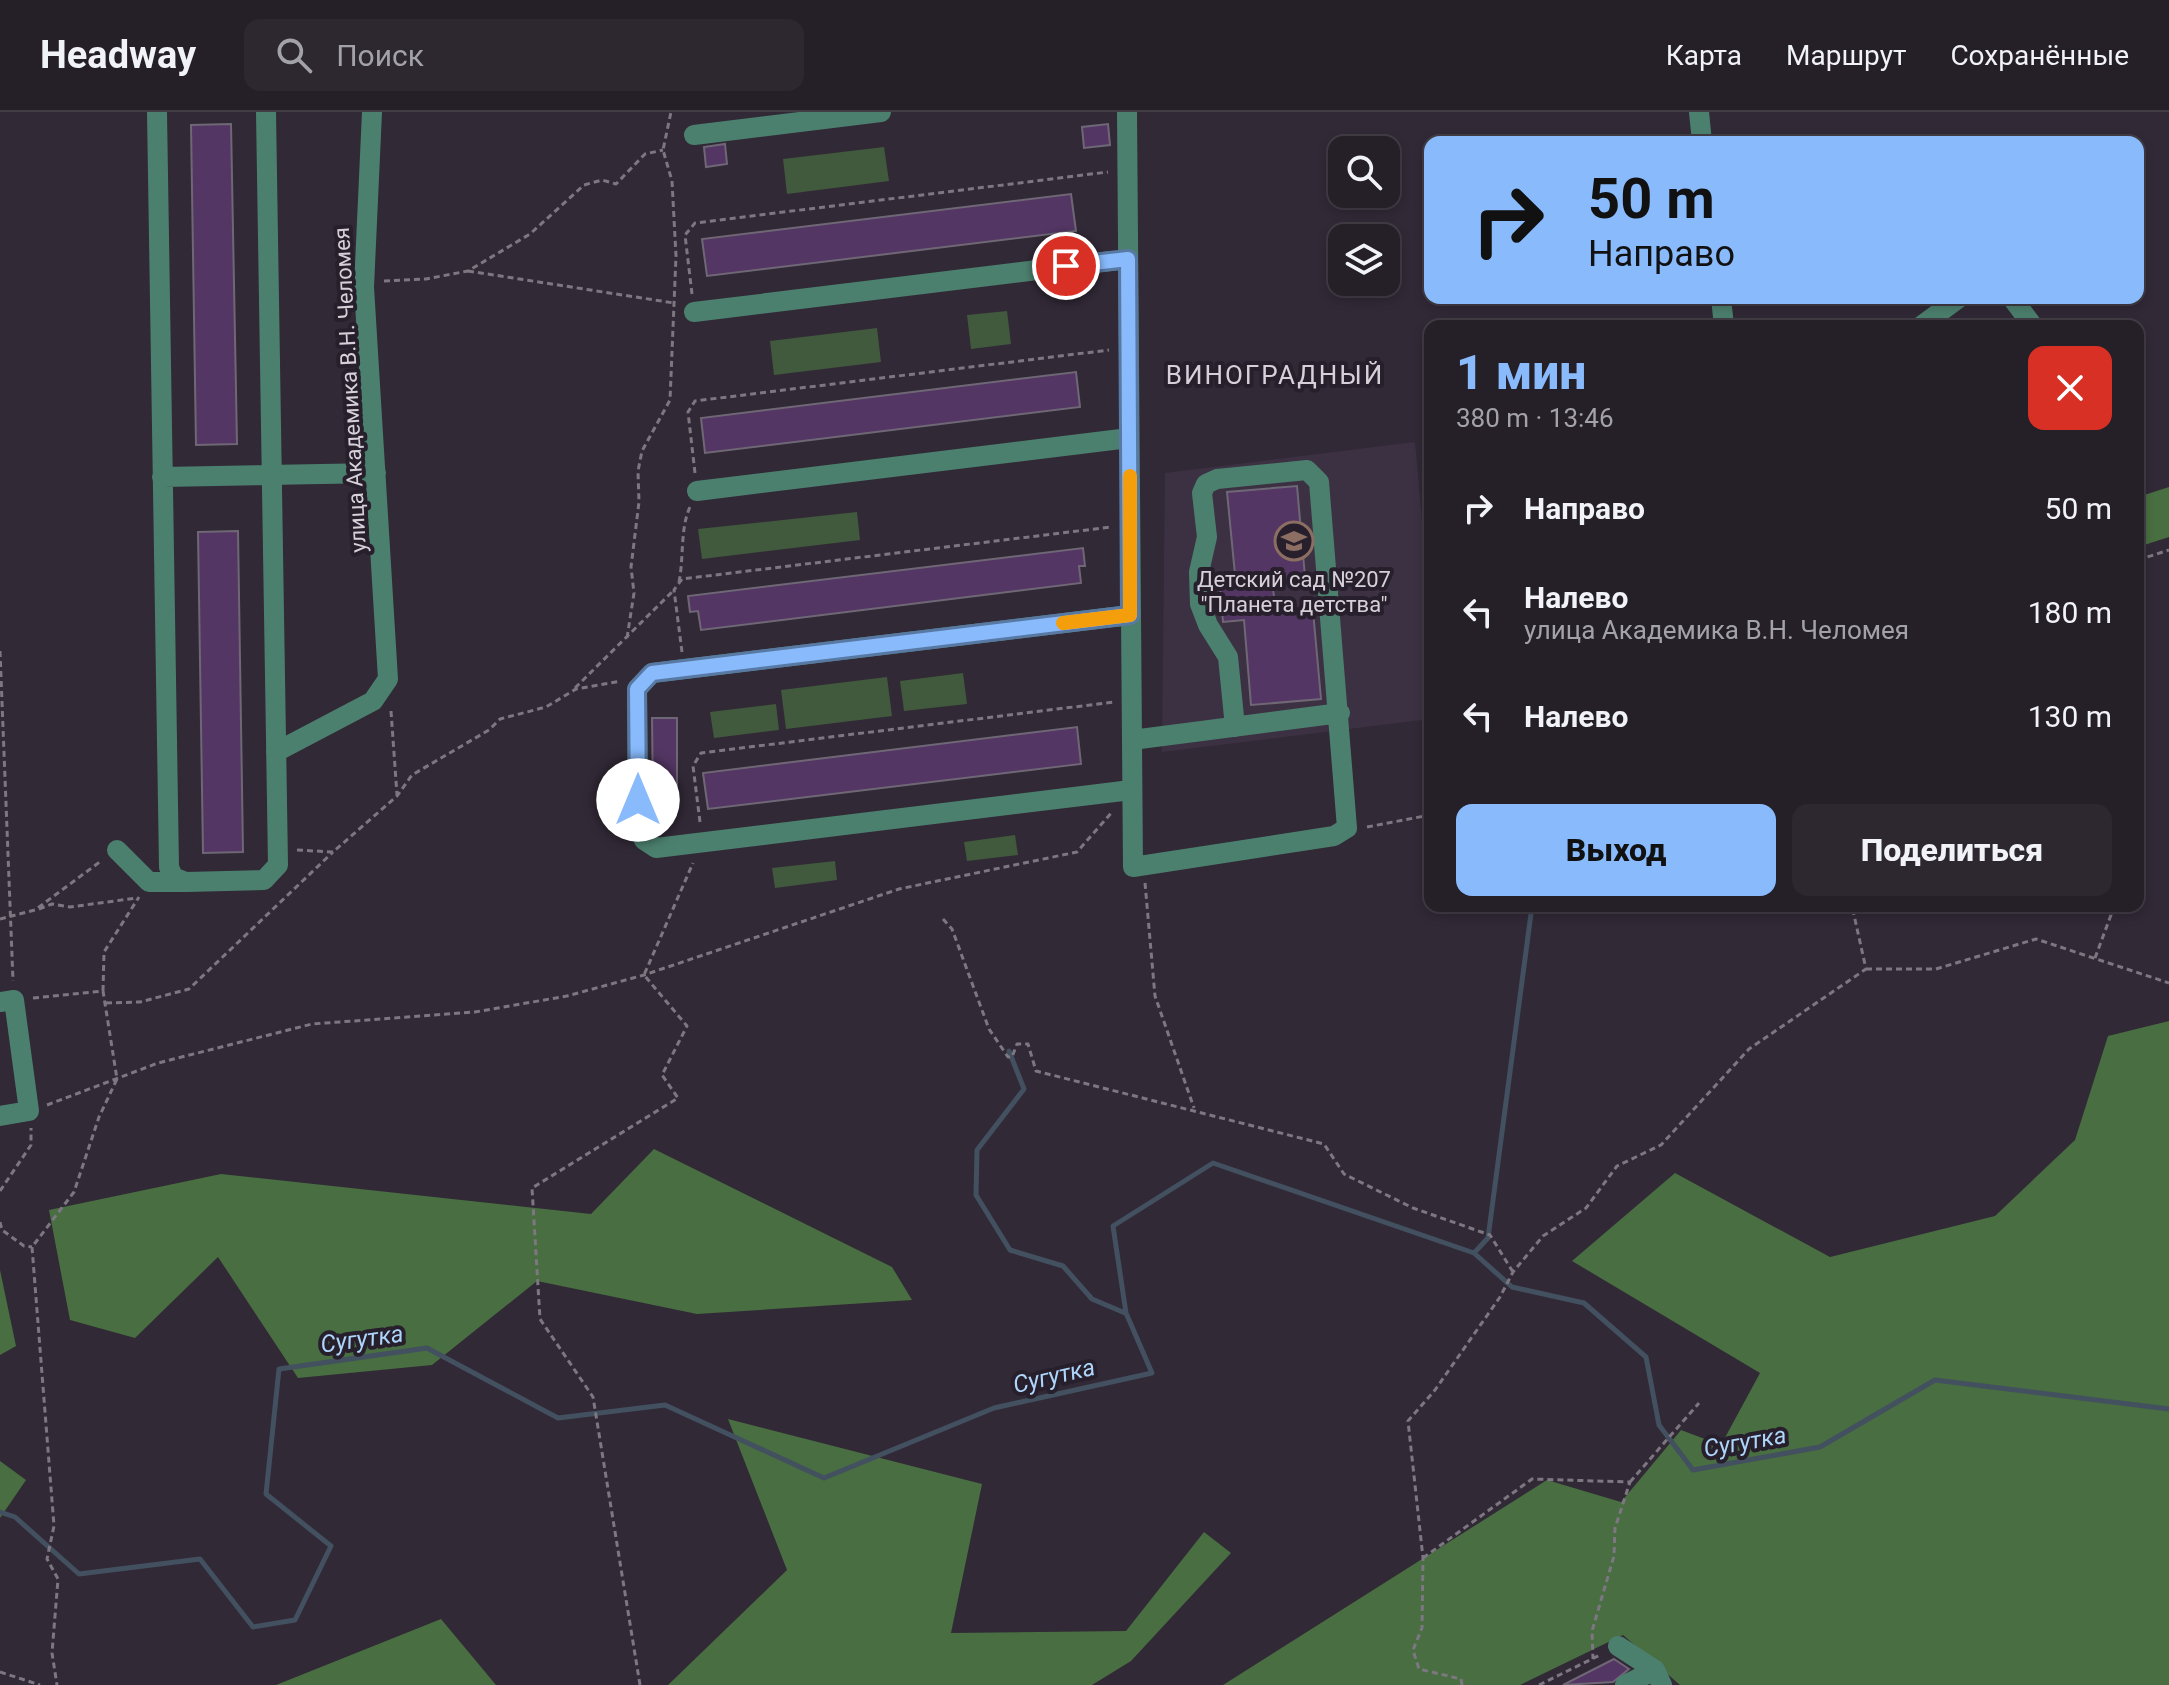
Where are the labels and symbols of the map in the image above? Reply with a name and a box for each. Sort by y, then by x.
street label: улица Академика В.Н. Челомея [329,227,371,553]
pin [1032,232,1100,300]
district label: ВИНОГРАДНЫЙ [1166,360,1384,390]
school or university icon: Детский сад №207 "Планета детства" [1273,520,1315,562]
place label: Детский сад №207 "Планета детства" [1197,567,1391,617]
position arrow [596,758,680,842]
water label: Сугутка [319,1319,405,1359]
water label: Сугутка [1010,1353,1098,1399]
water label: Сугутка [1701,1421,1789,1463]

